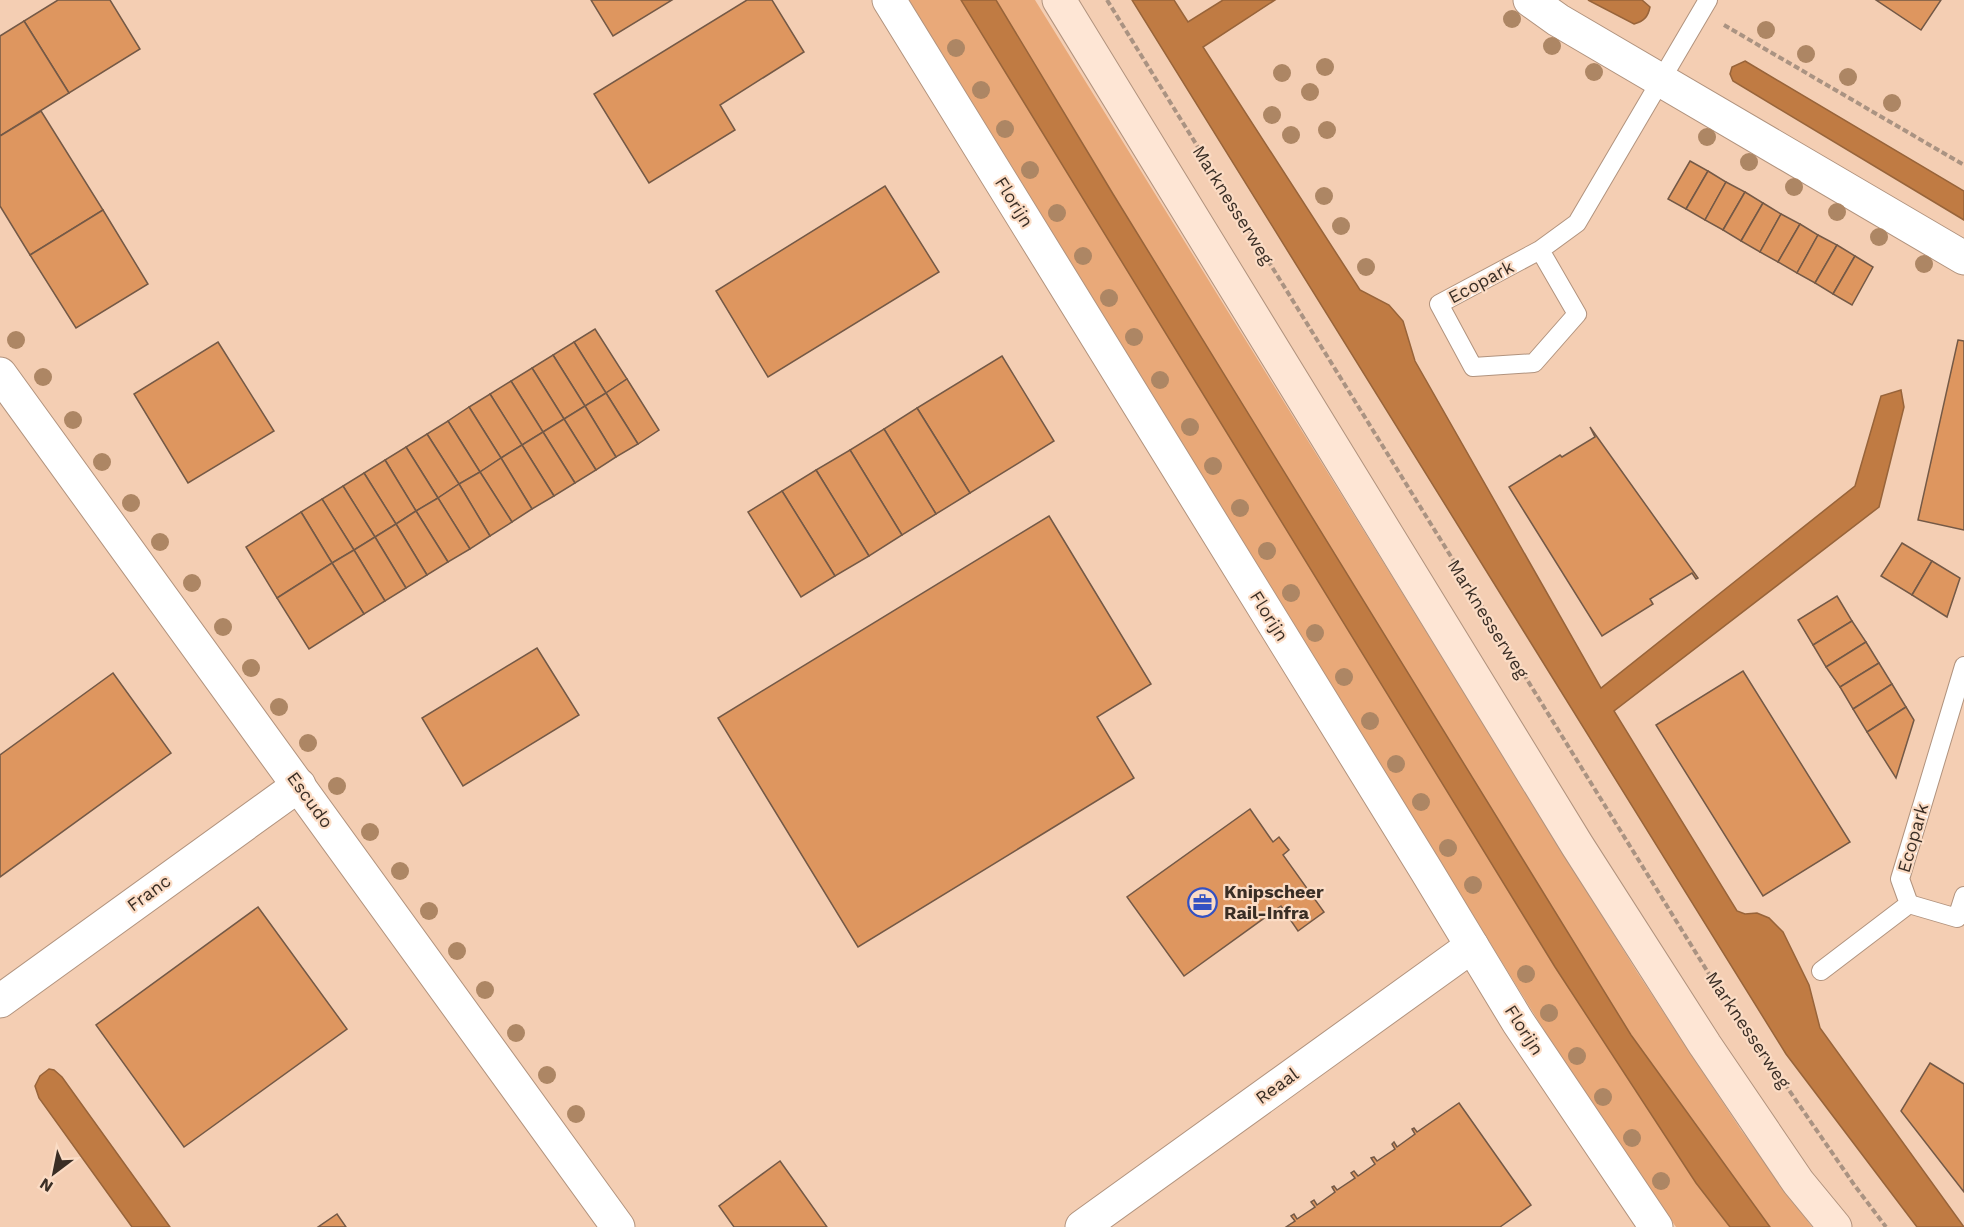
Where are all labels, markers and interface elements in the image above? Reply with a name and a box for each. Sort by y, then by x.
street label: Marknesserweg [1188,142,1279,268]
street label: Florijn [991,173,1038,231]
street label: Ecopark [1444,256,1517,308]
street label: Marknesserweg [1443,556,1534,682]
street label: Florijn [1246,587,1293,645]
street label: Escudo [283,768,338,832]
street label: Ecopark [1893,801,1932,875]
street label: Franc [123,870,175,915]
place label: Knipscheer Rail-Infra [1224,881,1324,923]
office icon: Knipscheer Rail-Infra [1187,886,1219,918]
street label: Marknesserweg [1702,967,1795,1092]
street label: Florijn [1501,1001,1548,1059]
street label: Reaal [1251,1063,1303,1108]
north arrow [24,1143,84,1203]
text: N [36,1174,56,1196]

